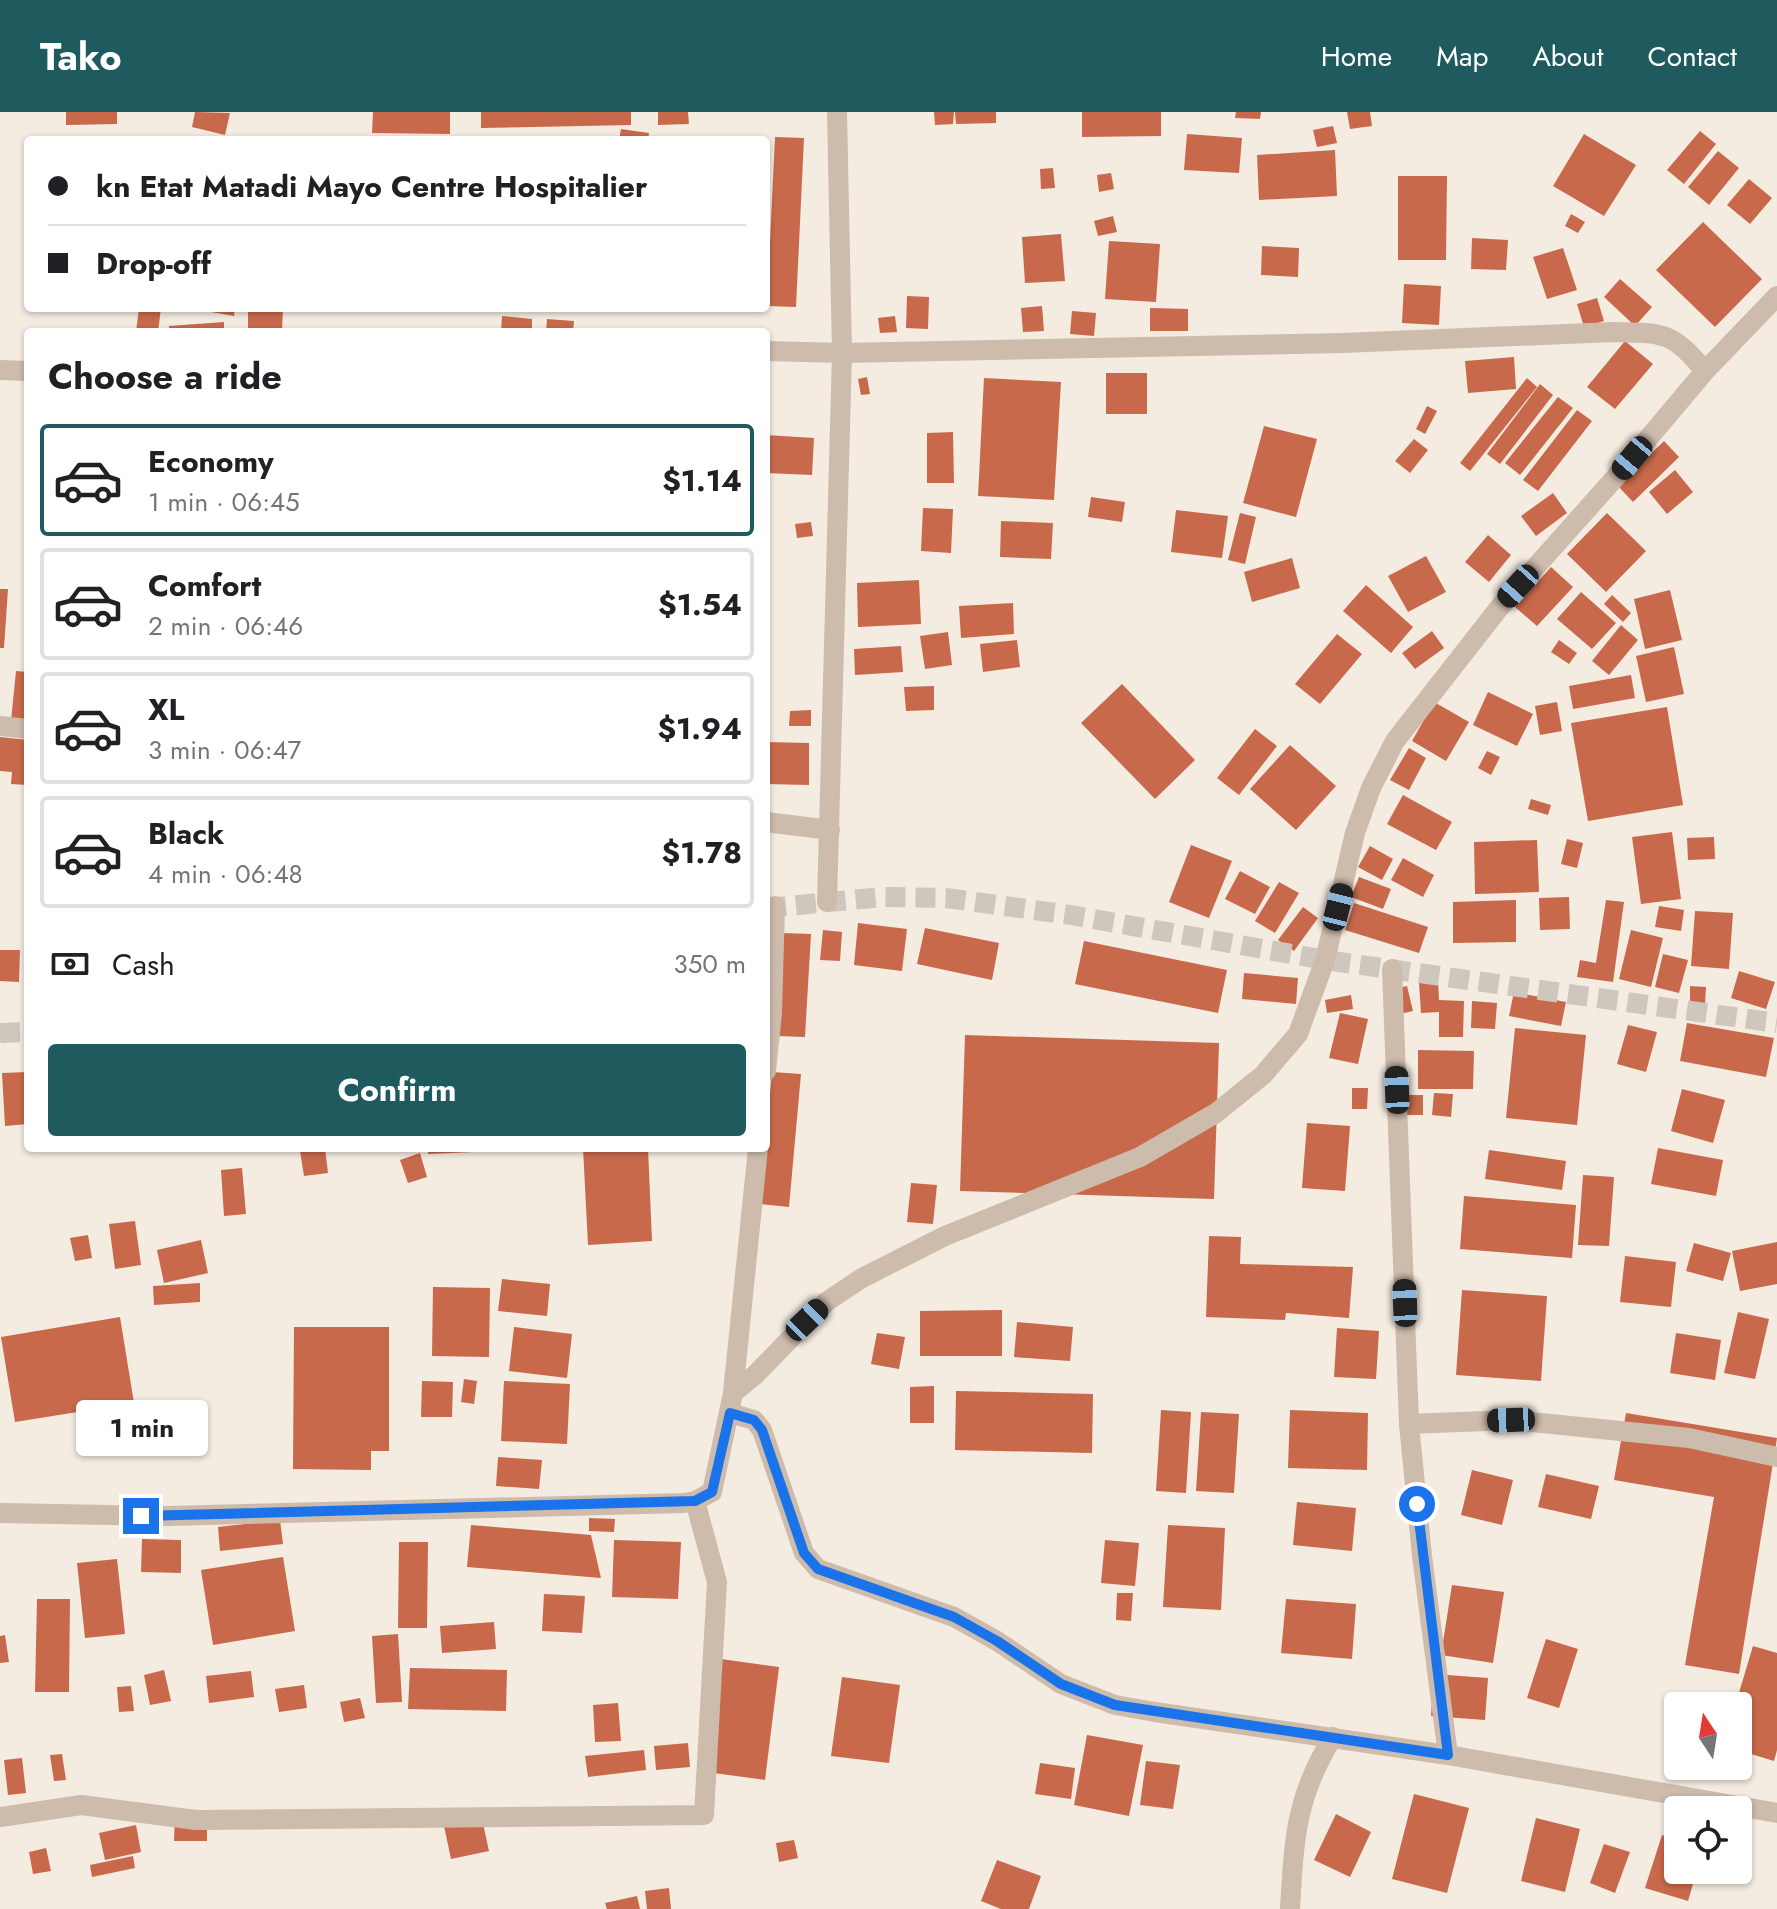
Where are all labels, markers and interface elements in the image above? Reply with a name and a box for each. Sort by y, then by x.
text: Tako [40,29,122,84]
text: Home [1321,36,1392,77]
text: Map [1436,36,1488,77]
text: About [1532,36,1604,77]
text: Contact [1648,36,1737,77]
text: kn Etat Matadi Mayo Centre Hospitalier [96,165,647,208]
text: Drop-off [96,242,211,285]
text: Choose a ride [48,350,282,402]
car [1607,432,1657,484]
text: Economy [148,440,274,483]
icon: car [52,444,124,516]
text: $1.14 [662,459,742,502]
text: 1 min · 06:45 [148,483,300,521]
car [1493,560,1543,612]
text: Comfort [148,564,261,607]
icon: car [52,568,124,640]
text: $1.54 [658,583,742,626]
text: 2 min · 06:46 [148,607,303,645]
text: XL [148,688,184,731]
icon: car [52,692,124,764]
text: $1.94 [657,707,742,750]
text: 3 min · 06:47 [148,731,301,769]
text: Black [148,812,224,855]
icon: car [52,816,124,888]
text: $1.78 [662,831,742,874]
text: 4 min · 06:48 [148,855,303,893]
car [1321,881,1355,933]
icon: cash [48,942,92,986]
text: Cash [112,943,175,986]
text: 350 m [673,945,746,983]
button: Confirm [48,1044,746,1136]
car [1384,1066,1410,1114]
car [1392,1279,1418,1327]
car [781,1295,833,1345]
callout: 1 min [75,1400,207,1456]
car [1487,1407,1535,1433]
text: 1 min [110,1409,174,1447]
route start [1399,1486,1435,1522]
route end [123,1498,159,1534]
north arrow [1664,1692,1752,1780]
map controls [1664,1692,1752,1884]
button: locate [1664,1796,1752,1884]

